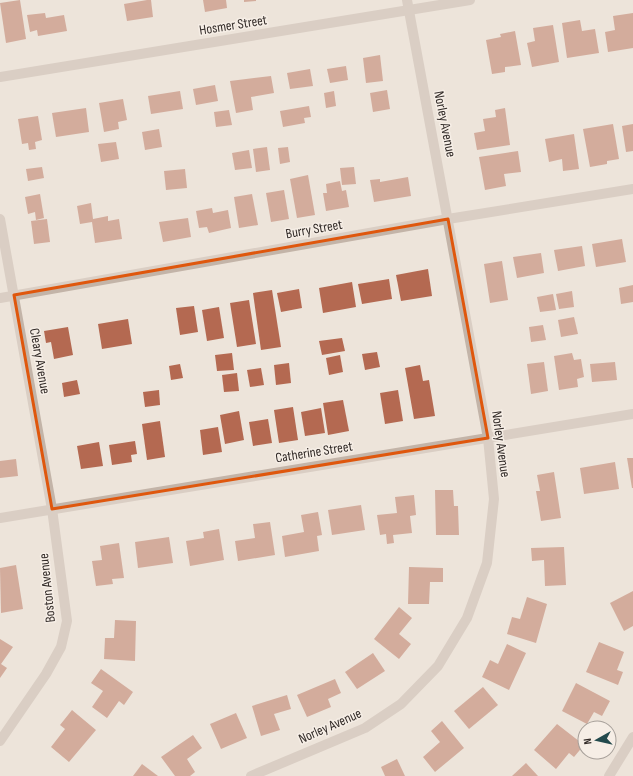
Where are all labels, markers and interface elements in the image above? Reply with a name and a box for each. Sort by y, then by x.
street label: Hosmer Street [198,11,268,39]
street label: Norley Avenue [430,90,460,158]
street label: Burry Street [284,216,344,242]
street label: Cleary Avenue [26,327,54,395]
street label: Norley Avenue [488,410,514,478]
street label: Catherine Street [274,438,354,466]
street label: Boston Avenue [35,553,59,623]
street label: Norley Avenue [296,705,364,747]
north arrow [577,720,617,760]
text: N [581,737,594,745]

